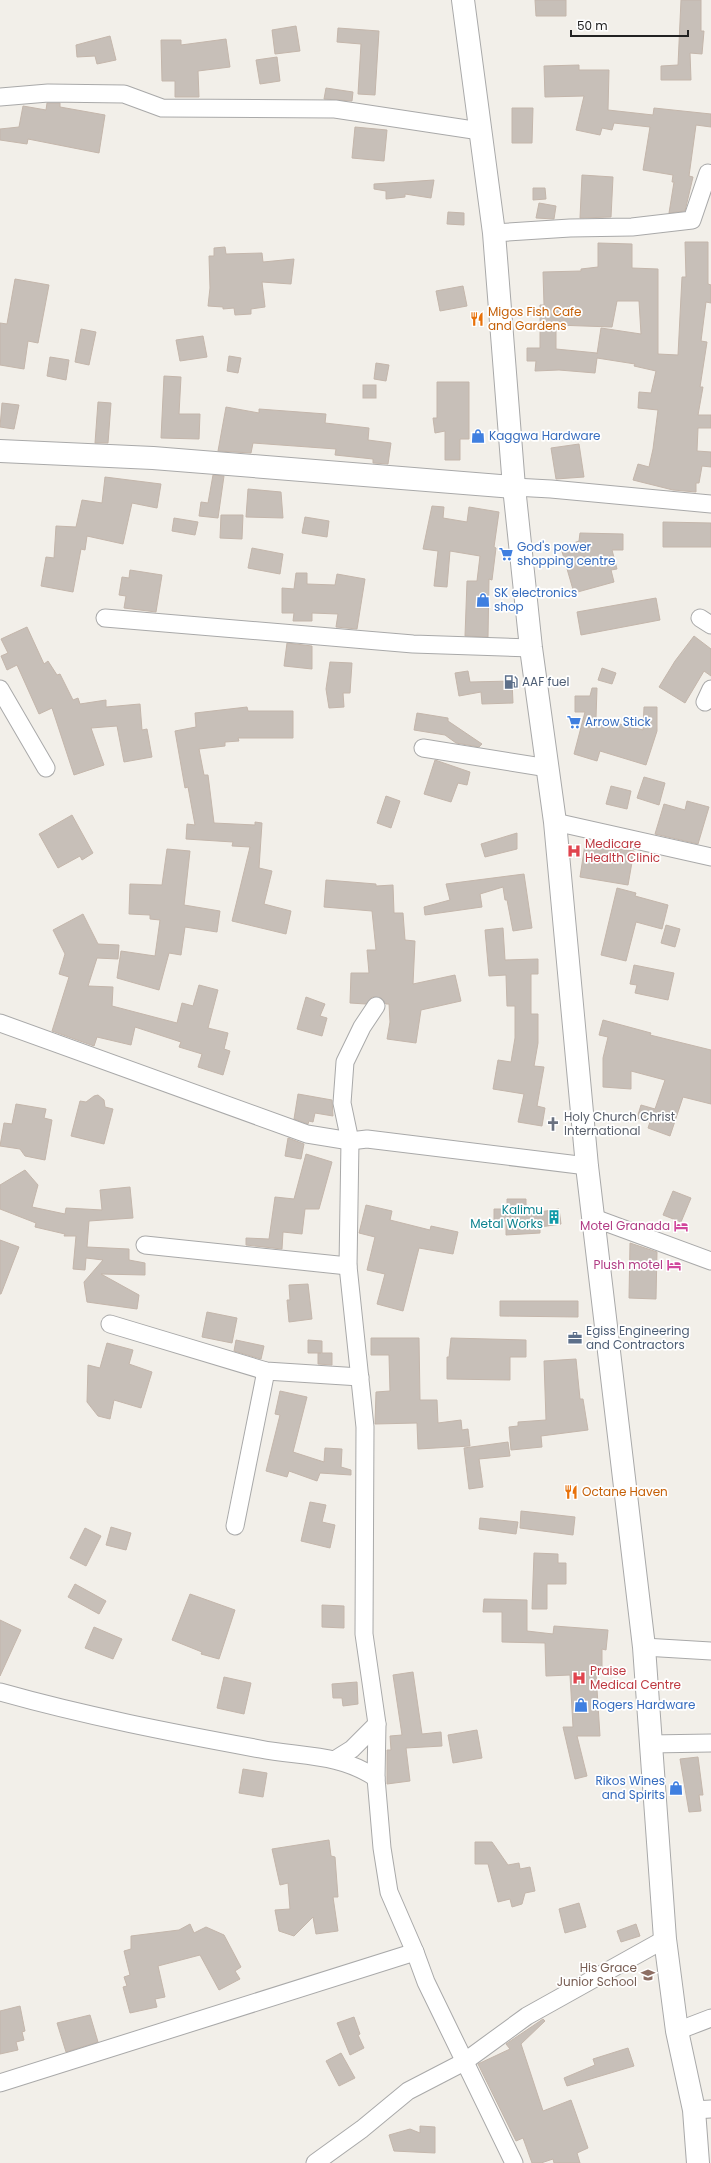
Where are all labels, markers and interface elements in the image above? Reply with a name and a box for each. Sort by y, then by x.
scale bar [571,12,688,38]
text: 50 m [577,17,608,34]
place label: Migos Fish Cafe and Gardens [488,303,581,334]
restaurant icon: Migos Fish Cafe and Gardens [469,311,485,327]
place label: Kaggwa Hardware [489,427,601,444]
shop icon: Kaggwa Hardware [470,428,486,444]
place label: God's power shopping centre [517,538,616,569]
supermarket icon: God's power shopping centre [498,546,514,562]
place label: SK electronics shop [494,584,577,615]
shop icon: SK electronics shop [475,592,491,608]
place label: AAF fuel [522,673,569,690]
fuel station icon: AAF fuel [503,674,519,690]
place label: Arrow Stick [585,713,651,730]
supermarket icon: Arrow Stick [566,714,582,730]
place label: Medicare Health Clinic [585,835,660,866]
hospital icon: Medicare Health Clinic [566,843,582,859]
place label: Holy Church Christ International [564,1108,675,1139]
church icon: Holy Church Christ International [545,1116,561,1132]
place label: Kalimu Metal Works [470,1201,543,1232]
building icon: Kalimu Metal Works [546,1209,562,1225]
place label: Motel Granada [580,1217,670,1234]
hotel icon: Motel Granada [673,1218,689,1234]
place label: Plush motel [593,1256,663,1273]
hotel icon: Plush motel [666,1257,682,1273]
place label: Egiss Engineering and Contractors [586,1322,690,1353]
office icon: Egiss Engineering and Contractors [567,1330,583,1346]
place label: Octane Haven [582,1483,668,1500]
restaurant icon: Octane Haven [563,1484,579,1500]
place label: Praise Medical Centre [590,1662,681,1693]
hospital icon: Praise Medical Centre [571,1670,587,1686]
place label: Rogers Hardware [592,1696,695,1713]
shop icon: Rogers Hardware [573,1697,589,1713]
place label: Rikos Wines and Spirits [595,1772,665,1803]
shop icon: Rikos Wines and Spirits [668,1780,684,1796]
place label: His Grace Junior School [557,1959,637,1990]
school or university icon: His Grace Junior School [640,1967,656,1983]

